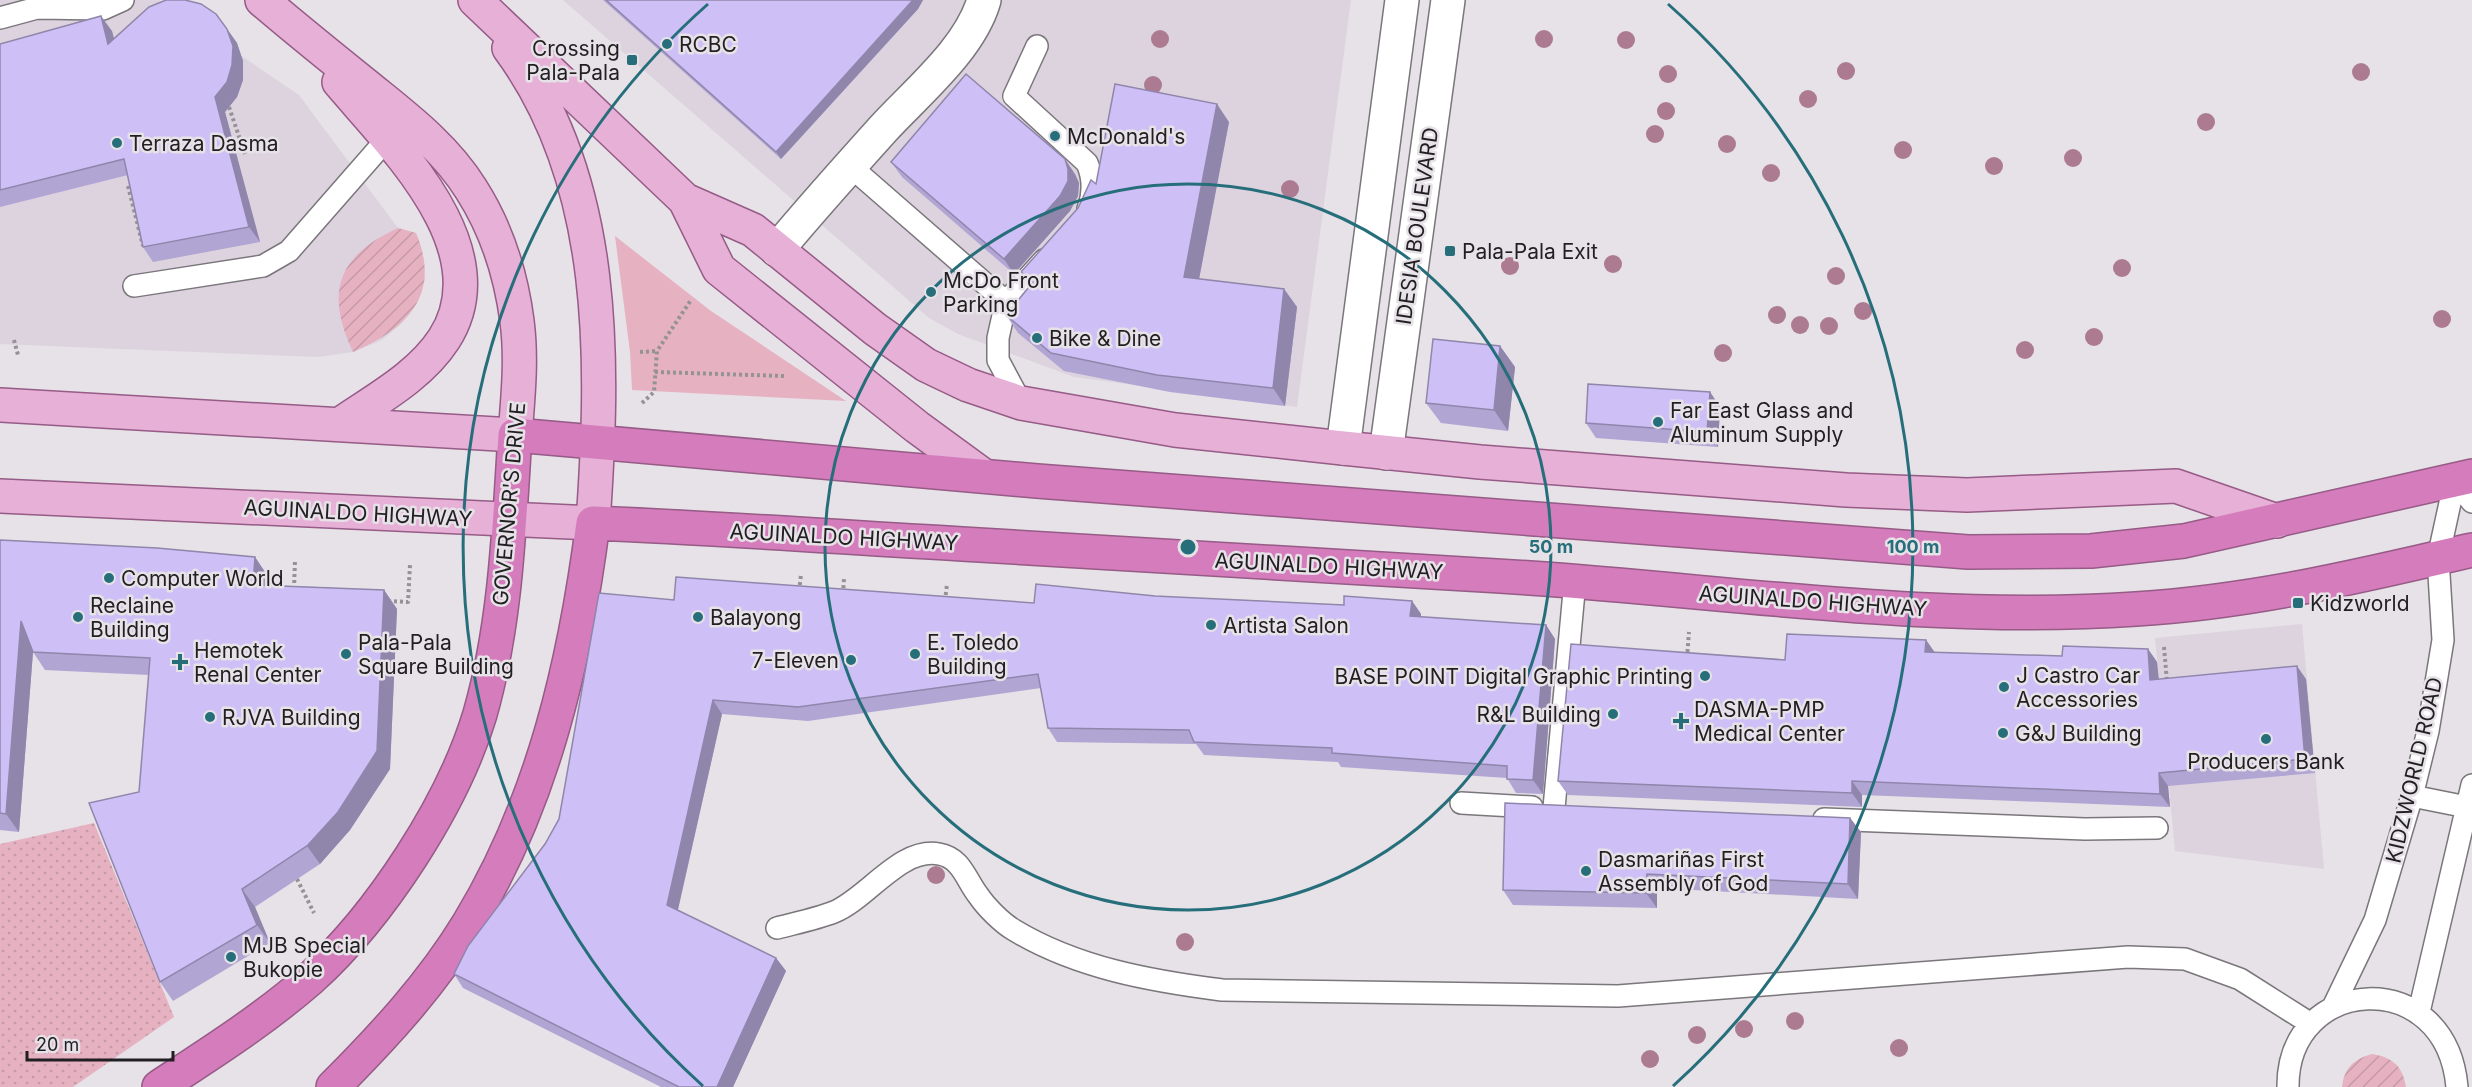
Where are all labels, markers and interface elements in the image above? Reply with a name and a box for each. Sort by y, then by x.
place label: RCBC [679,32,737,57]
place label: Crossing Pala-Pala [526,36,620,85]
marker: RCBC [660,37,674,51]
marker: Crossing Pala-Pala [625,53,639,67]
place label: McDonald's [1067,124,1185,149]
street label: IDESIA BOULEVARD [1391,126,1443,326]
marker: McDonald's [1048,129,1062,143]
place label: Terraza Dasma [129,131,279,156]
marker: Terraza Dasma [110,136,124,150]
place label: Pala-Pala Exit [1462,239,1598,264]
marker: Pala-Pala Exit [1443,244,1457,258]
place label: McDo Front Parking [943,268,1059,317]
marker: McDo Front Parking [924,285,938,299]
place label: Bike & Dine [1049,326,1161,351]
marker: Bike & Dine [1030,331,1044,345]
place label: Far East Glass and Aluminum Supply [1670,398,1853,447]
street label: GOVERNOR'S DRIVE [488,401,530,607]
marker: Far East Glass and Aluminum Supply [1651,415,1665,429]
street label: AGUINALDO HIGHWAY [243,495,473,531]
street label: AGUINALDO HIGHWAY [729,519,959,555]
text: 50 m [1529,536,1573,557]
text: 100 m [1887,536,1939,557]
centre of rings [1178,537,1198,557]
street label: AGUINALDO HIGHWAY [1214,548,1444,584]
place label: Computer World [121,566,284,591]
marker: Computer World [102,571,116,585]
street label: AGUINALDO HIGHWAY [1698,581,1928,621]
place label: Kidzworld [2310,591,2410,616]
place label: Reclaine Building [90,593,174,642]
marker: Kidzworld [2291,596,2305,610]
place label: Balayong [710,605,801,630]
marker: Reclaine Building [71,610,85,624]
marker: Balayong [691,610,705,624]
place label: Artista Salon [1223,613,1349,638]
marker: Artista Salon [1204,618,1218,632]
place label: Pala-Pala Square Building [358,630,514,679]
place label: E. Toledo Building [927,630,1019,679]
place label: Hemotek Renal Center [194,638,322,687]
marker: Pala-Pala Square Building [339,647,353,661]
marker: E. Toledo Building [908,647,922,661]
place label: 7-Eleven [752,648,839,673]
marker: Hemotek Renal Center [171,653,189,671]
marker: 7-Eleven [844,653,858,667]
place label: J Castro Car Accessories [2016,663,2140,712]
place label: BASE POINT Digital Graphic Printing [1334,664,1693,689]
marker: BASE POINT Digital Graphic Printing [1698,669,1712,683]
street label: KIDZWORLD ROAD [2380,675,2448,865]
marker: J Castro Car Accessories [1997,680,2011,694]
place label: DASMA-PMP Medical Center [1694,697,1845,746]
place label: R&L Building [1477,702,1601,727]
place label: RJVA Building [222,705,361,730]
marker: R&L Building [1606,707,1620,721]
marker: RJVA Building [203,710,217,724]
marker: DASMA-PMP Medical Center [1672,712,1690,730]
place label: G&J Building [2015,721,2142,746]
marker: G&J Building [1996,726,2010,740]
marker: Producers Bank [2259,732,2273,746]
place label: Producers Bank [2187,749,2345,774]
place label: Dasmariñas First Assembly of God [1598,847,1768,896]
marker: Dasmariñas First Assembly of God [1579,864,1593,878]
place label: MJB Special Bukopie [243,933,366,982]
marker: MJB Special Bukopie [224,950,238,964]
scale bar [27,1024,172,1062]
text: 20 m [36,1034,79,1055]

